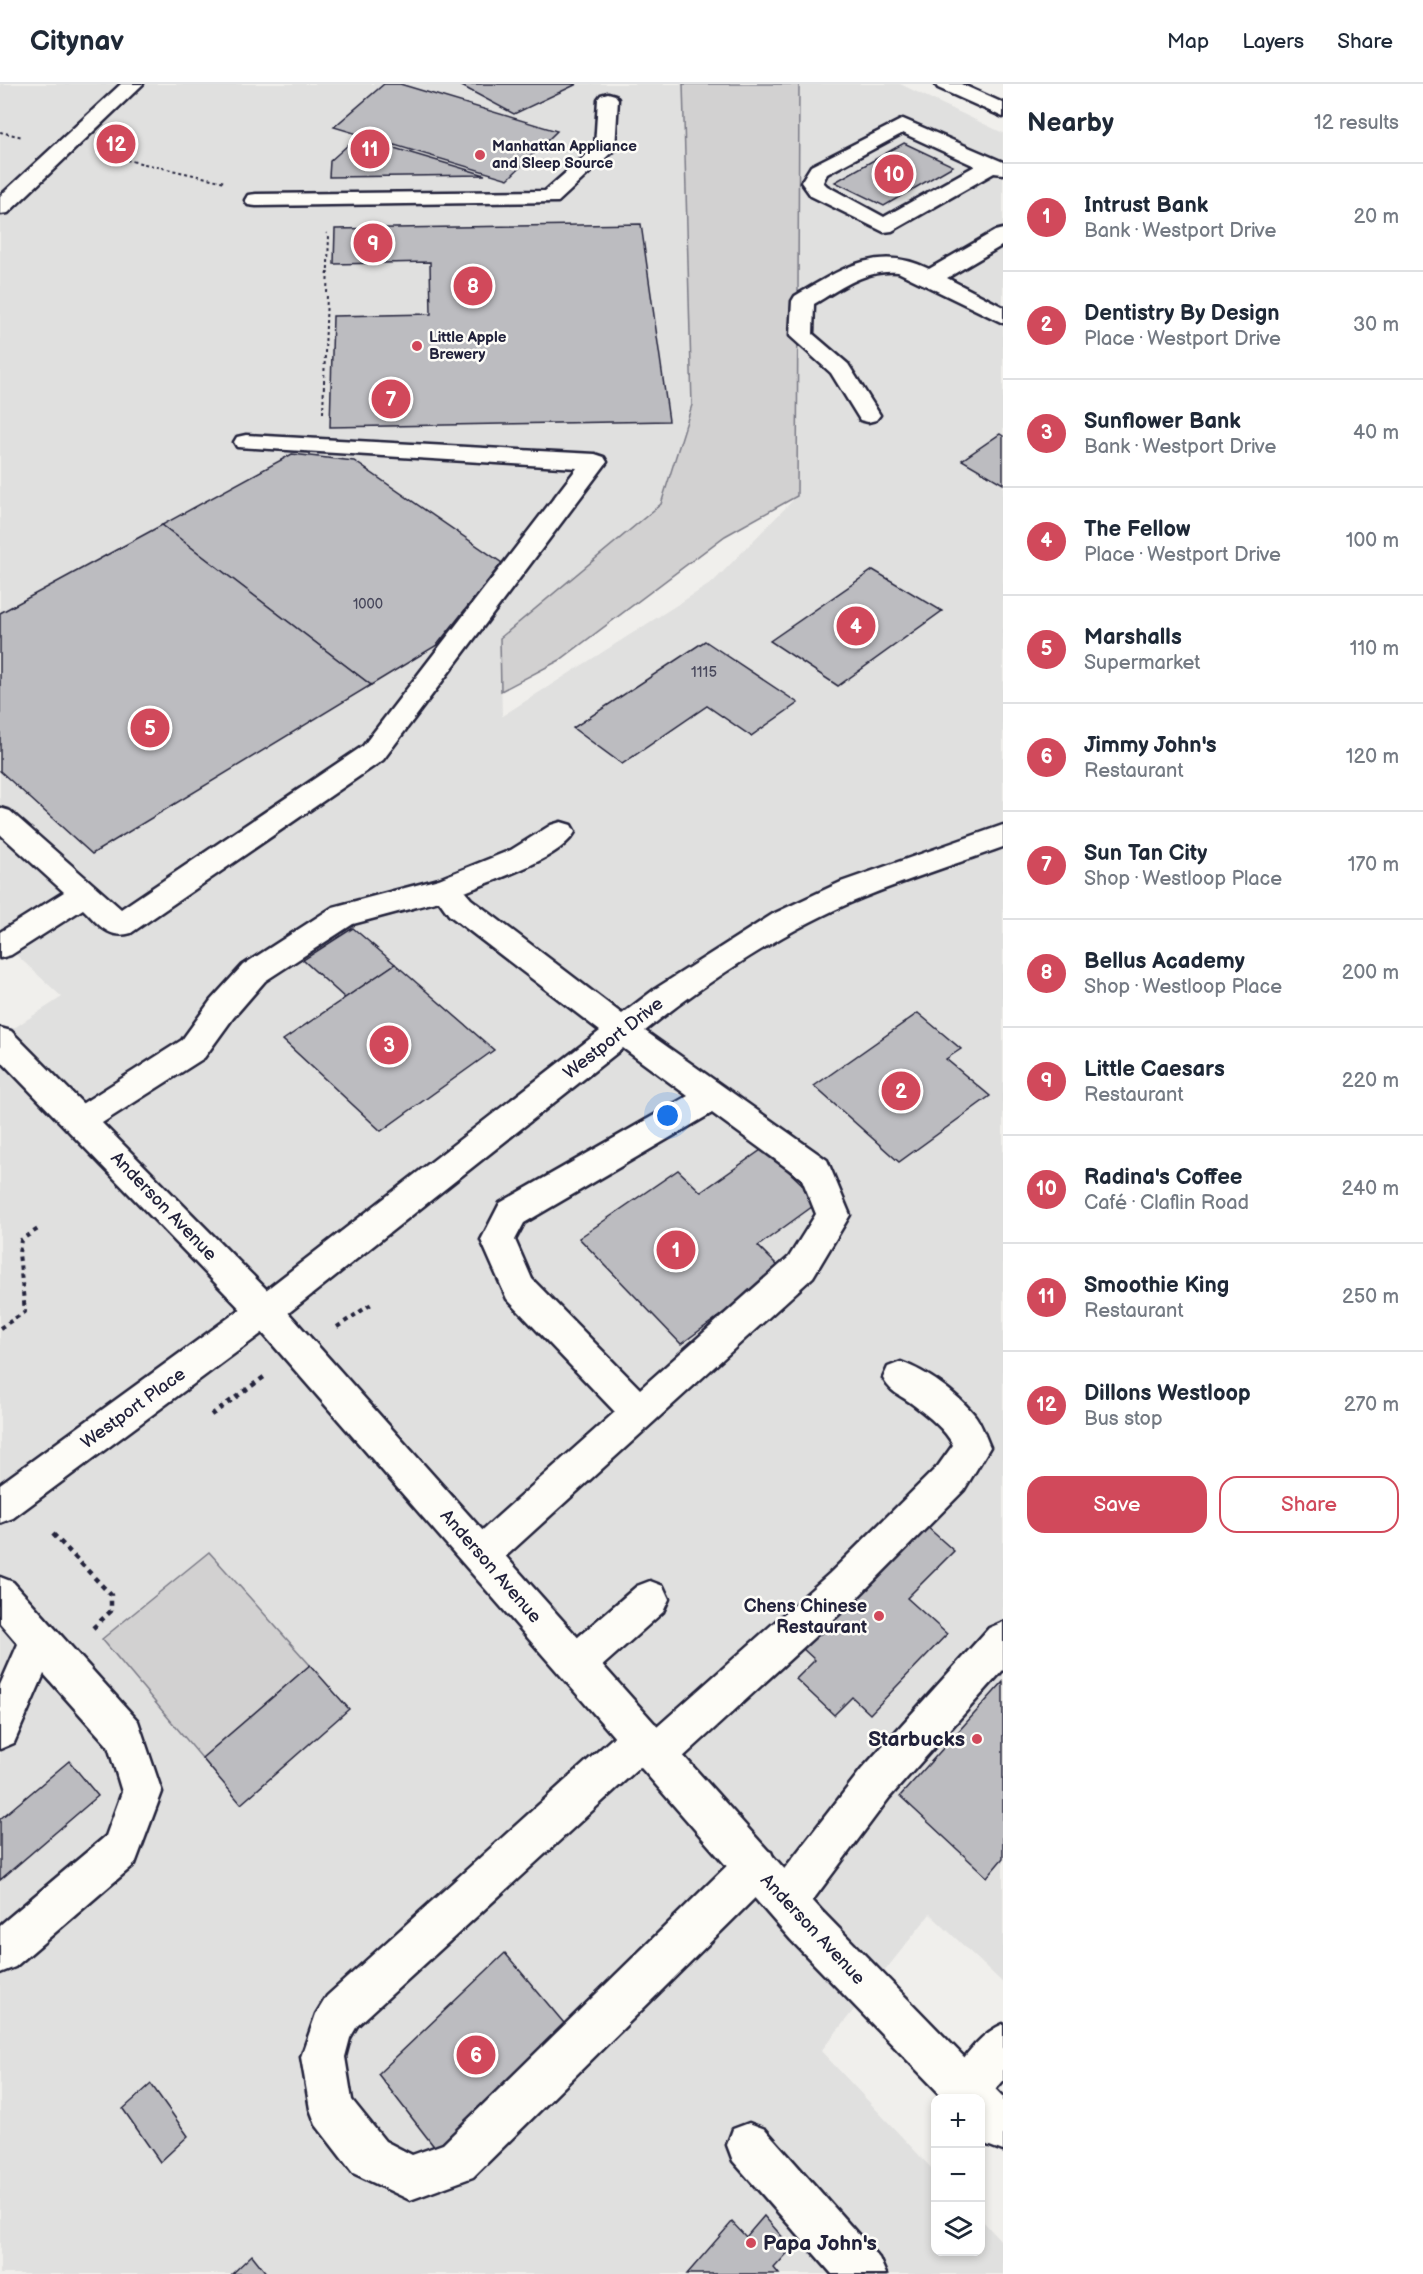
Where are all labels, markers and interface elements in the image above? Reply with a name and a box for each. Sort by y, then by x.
text: Citynav [30,25,124,58]
text: Map [1167,29,1209,54]
text: Layers [1242,29,1304,54]
text: Share [1337,29,1393,54]
text: Nearby [1027,108,1114,139]
text: 12 results [1314,111,1399,135]
pin: 12 [96,122,136,166]
pin: 11 [350,126,389,172]
place label: Manhattan Appliance and Sleep Source [492,137,637,173]
marker: Manhattan Appliance and Sleep Source [473,148,487,162]
pin: 10 [874,152,914,196]
text: Intrust Bank [1084,192,1208,219]
text: 1 [1042,205,1051,229]
text: 20 m [1354,205,1399,229]
text: Bank · Westport Drive [1084,219,1276,243]
pin: 9 [354,220,392,266]
pin: 8 [454,264,492,308]
text: Dentistry By Design [1084,300,1280,327]
text: 2 [1041,313,1052,337]
text: 30 m [1353,313,1399,337]
text: Place · Westport Drive [1084,327,1281,351]
place label: Little Apple Brewery [429,328,507,364]
marker: Little Apple Brewery [410,339,424,353]
pin: 7 [372,376,410,422]
text: Sunflower Bank [1084,408,1241,435]
text: 3 [1041,421,1052,445]
text: 40 m [1353,421,1399,445]
text: Bank · Westport Drive [1084,435,1276,459]
text: The Fellow [1084,516,1190,543]
text: 4 [1041,529,1052,553]
text: 100 m [1346,529,1399,553]
text: Place · Westport Drive [1084,543,1281,567]
house number: 1000 [353,596,383,613]
pin: 4 [836,604,876,648]
text: Marshalls [1084,624,1182,651]
text: 5 [1041,637,1052,661]
text: 110 m [1350,637,1399,661]
text: Supermarket [1084,651,1200,675]
house number: 1115 [691,663,717,682]
pin: 5 [130,706,170,750]
text: Jimmy John's [1084,732,1217,759]
text: 6 [1040,745,1053,769]
text: 120 m [1346,745,1399,769]
text: Restaurant [1084,759,1184,783]
text: Sun Tan City [1084,840,1207,867]
text: 7 [1041,853,1052,877]
text: 170 m [1348,853,1399,877]
text: Shop · Westloop Place [1084,867,1282,891]
text: Bellus Academy [1084,948,1245,975]
text: 8 [1040,961,1053,985]
text: 200 m [1342,961,1399,985]
text: Shop · Westloop Place [1084,975,1282,999]
street label: Westport Drive [559,993,668,1084]
pin: 3 [370,1022,408,1068]
text: Little Caesars [1084,1056,1225,1083]
pin: 2 [882,1068,920,1114]
text: 9 [1041,1069,1052,1093]
text: 220 m [1342,1069,1399,1093]
text: Restaurant [1084,1083,1184,1107]
your location [653,1101,682,1130]
street label: Anderson Avenue [106,1148,221,1265]
text: Radina's Coffee [1084,1164,1243,1191]
text: 10 [1036,1177,1057,1201]
text: 240 m [1342,1177,1399,1201]
text: Café · Claflin Road [1084,1191,1249,1215]
pin: 1 [656,1228,696,1272]
text: Smoothie King [1084,1272,1229,1299]
text: 11 [1038,1285,1055,1309]
text: 250 m [1342,1285,1399,1309]
text: Restaurant [1084,1299,1184,1323]
street label: Westport Place [77,1363,190,1453]
text: Dillons Westloop [1084,1380,1251,1407]
text: 12 [1036,1393,1057,1417]
text: 270 m [1344,1393,1399,1417]
text: Bus stop [1084,1407,1163,1431]
button: Save [1027,1476,1207,1533]
button: Share [1219,1476,1399,1533]
street label: Anderson Avenue [436,1505,546,1627]
place label: Chens Chinese Restaurant [744,1596,867,1638]
marker: Chens Chinese Restaurant [872,1609,886,1623]
place label: Starbucks [868,1727,965,1752]
marker: Starbucks [970,1732,984,1746]
street label: Anderson Avenue [756,1870,869,1989]
pin: 6 [456,2032,496,2078]
map controls [931,2094,985,2256]
button: + [931,2094,985,2148]
button: − [931,2148,985,2202]
button: layers [931,2202,985,2256]
place label: Papa John's [763,2231,877,2256]
marker: Papa John's [744,2236,758,2250]

